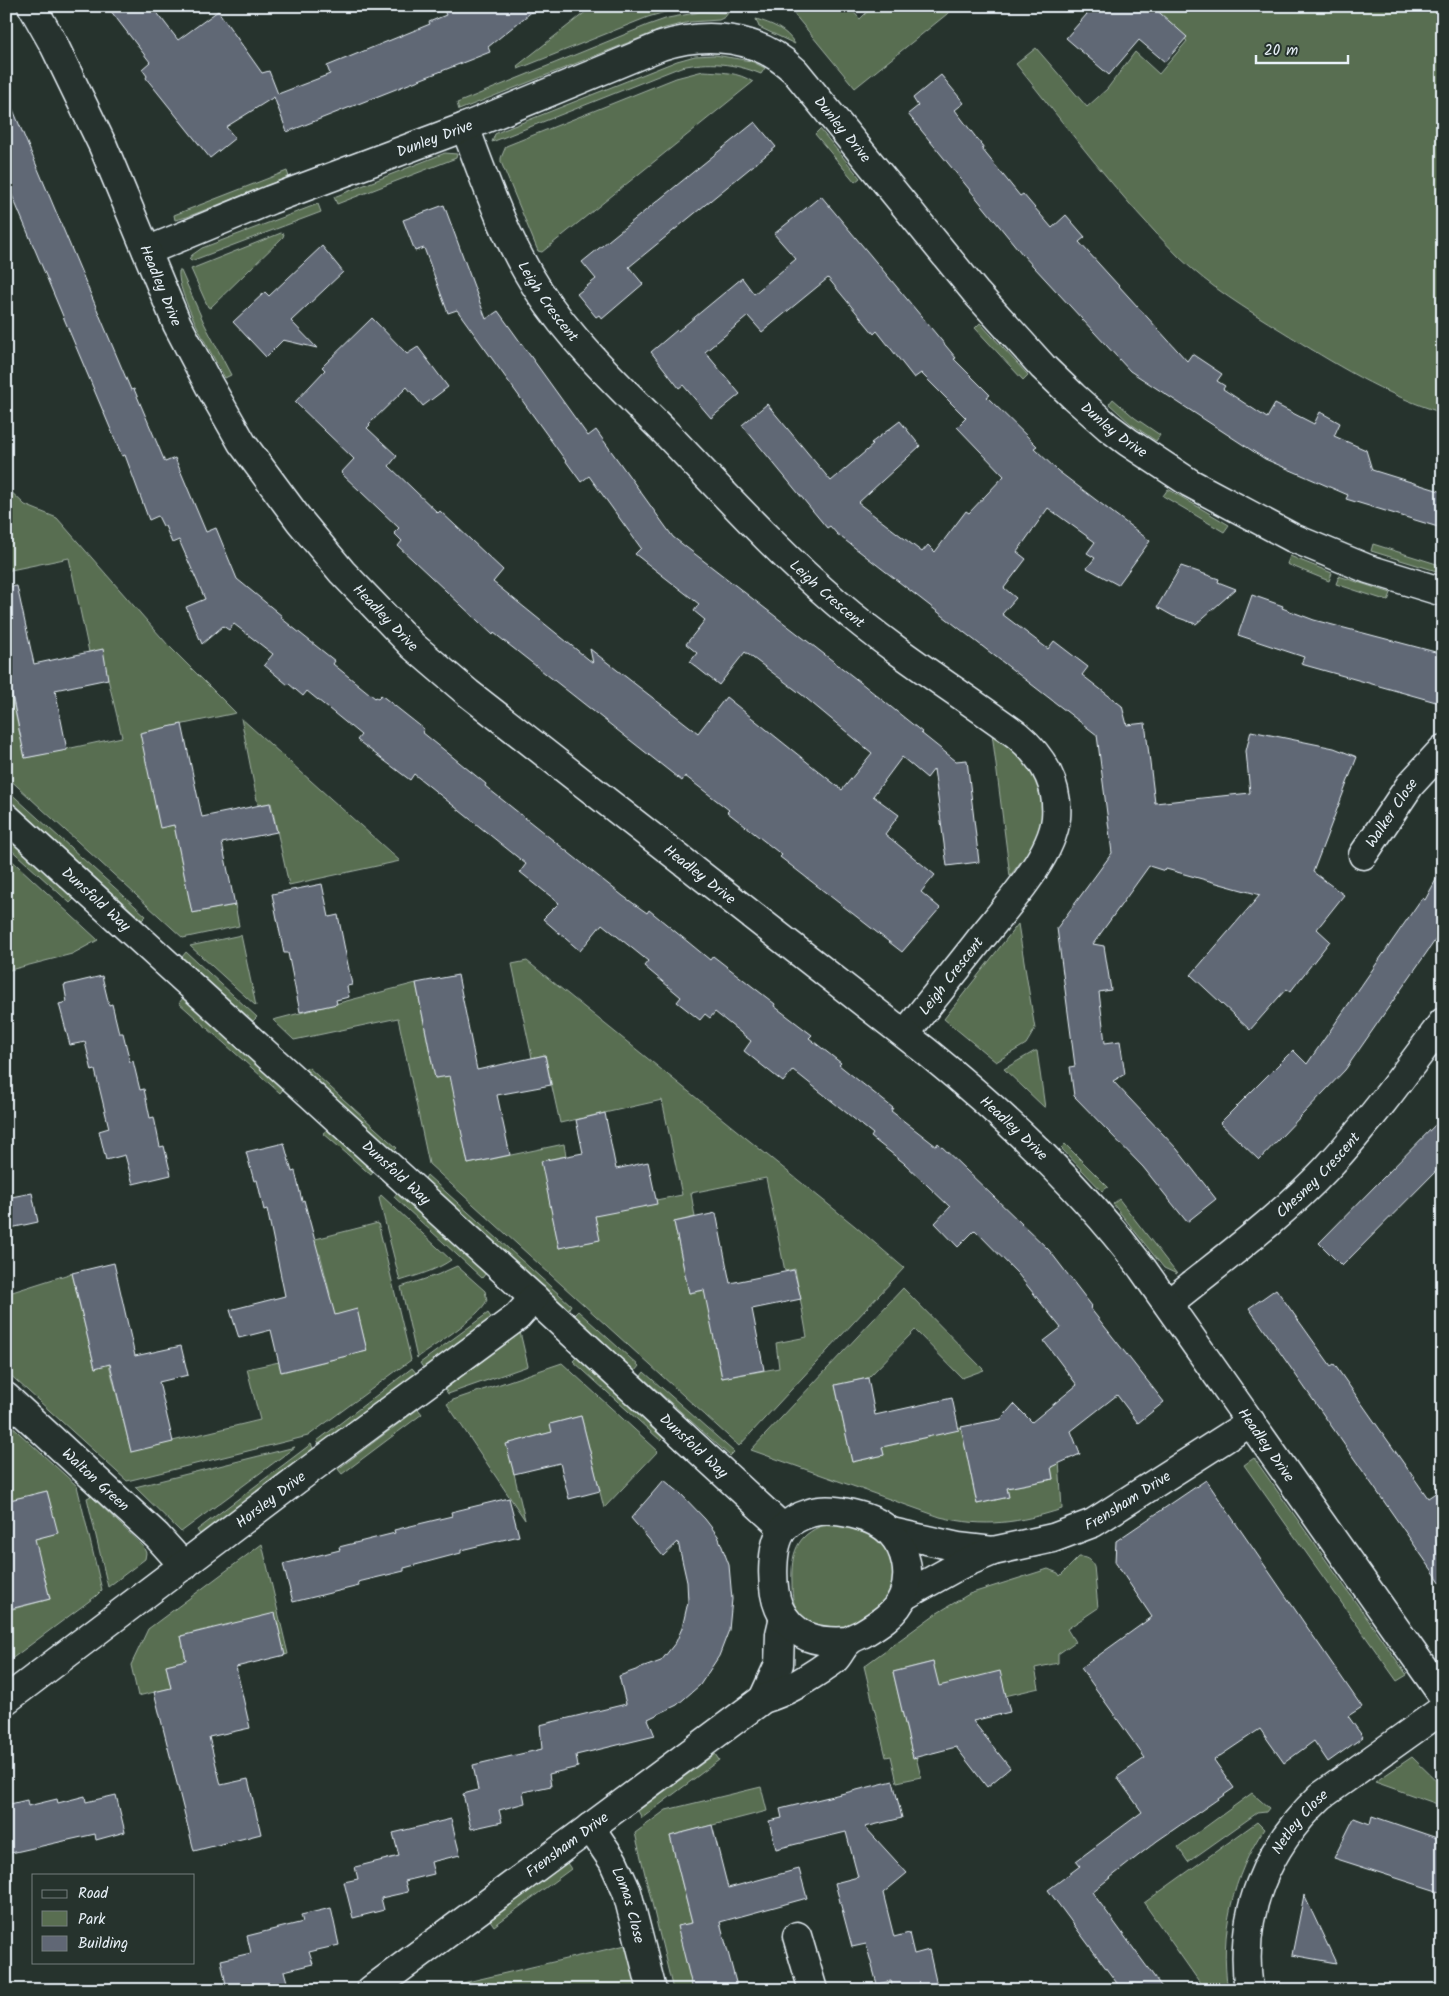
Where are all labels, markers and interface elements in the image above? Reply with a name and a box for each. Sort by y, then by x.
scale bar [1256,32,1349,64]
text: 20 m [1264,39,1298,63]
street label: Dunley Drive [807,91,876,169]
street label: Dunley Drive [393,114,477,165]
street label: Headley Drive [132,241,188,330]
street label: Leigh Crescent [510,257,584,348]
street label: Dunley Drive [1074,397,1152,465]
street label: Leigh Crescent [783,554,870,635]
street label: Headley Drive [347,579,423,659]
street label: Walker Close [1360,773,1424,853]
street label: Headley Drive [658,839,741,911]
street label: Dunsfold Way [55,862,136,939]
street label: Leigh Crescent [913,932,990,1021]
street label: Headley Drive [974,1091,1053,1167]
street label: Chesney Crescent [1271,1127,1367,1224]
street label: Dunsfold Way [355,1135,437,1212]
street label: Headley Drive [1231,1403,1300,1488]
street label: Dunsfold Way [653,1408,734,1485]
street label: Walton Green [56,1443,134,1518]
street label: Horsley Drive [231,1465,312,1535]
street label: Frensham Drive [1081,1465,1176,1538]
street label: Netley Close [1266,1783,1334,1860]
street label: Frensham Drive [521,1806,614,1884]
street label: Lomas Close [604,1863,651,1946]
legend [32,1874,195,1964]
text: Road [78,1882,109,1906]
text: Park [78,1908,106,1932]
text: Building [78,1932,128,1956]

